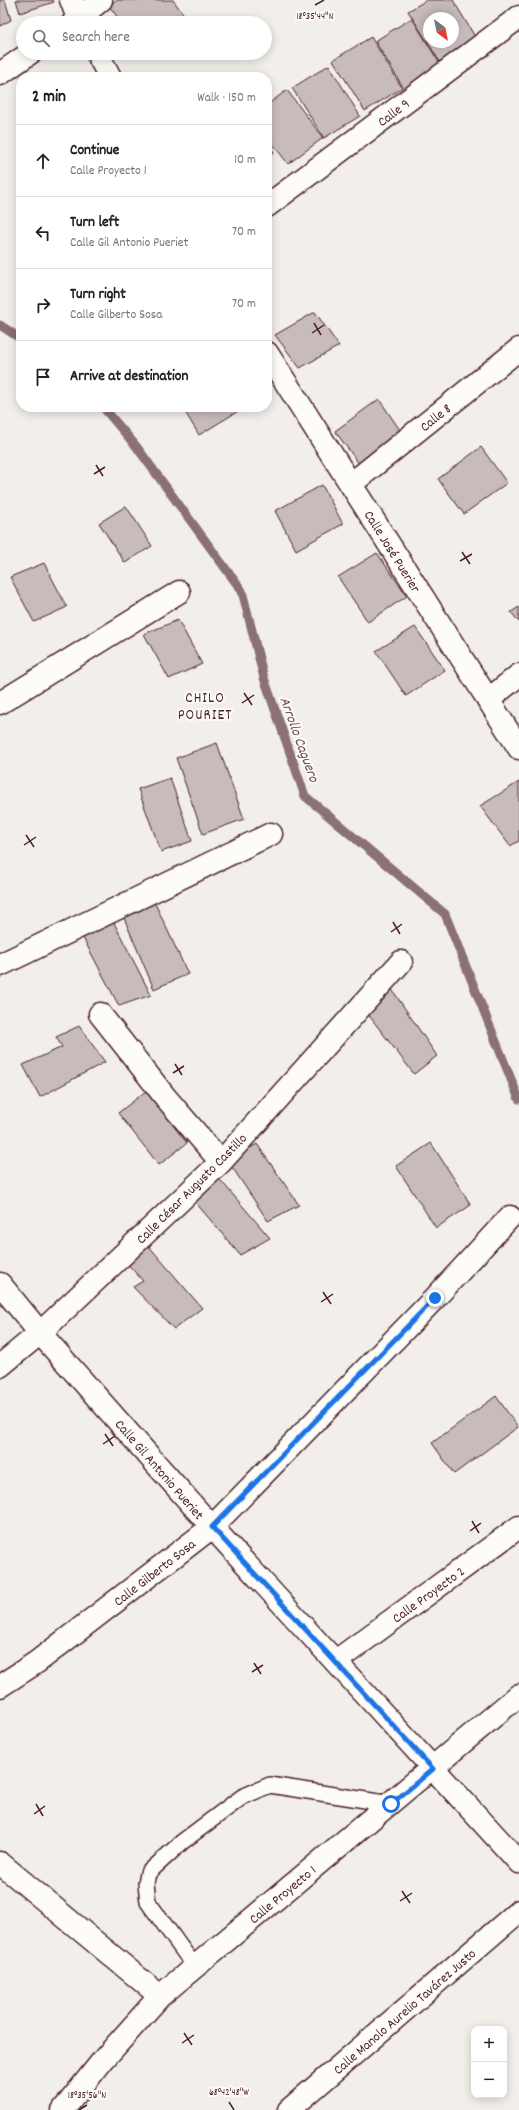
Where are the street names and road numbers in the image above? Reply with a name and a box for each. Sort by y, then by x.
street label: Calle 9 [374,95,415,132]
street label: Calle 8 [416,399,456,437]
street label: Calle José Puerier [358,507,425,598]
street label: Calle César Augusto Castillo [132,1129,252,1249]
street label: Calle Gil Antonio Pueriet [109,1416,208,1525]
street label: Calle Gilberto Sosa [110,1535,201,1612]
street label: Calle Proyecto 2 [389,1562,470,1629]
street label: Calle Proyecto 1 [245,1861,321,1930]
street label: Calle Manolo Aurelio Tavárez Justo [330,1945,481,2080]

